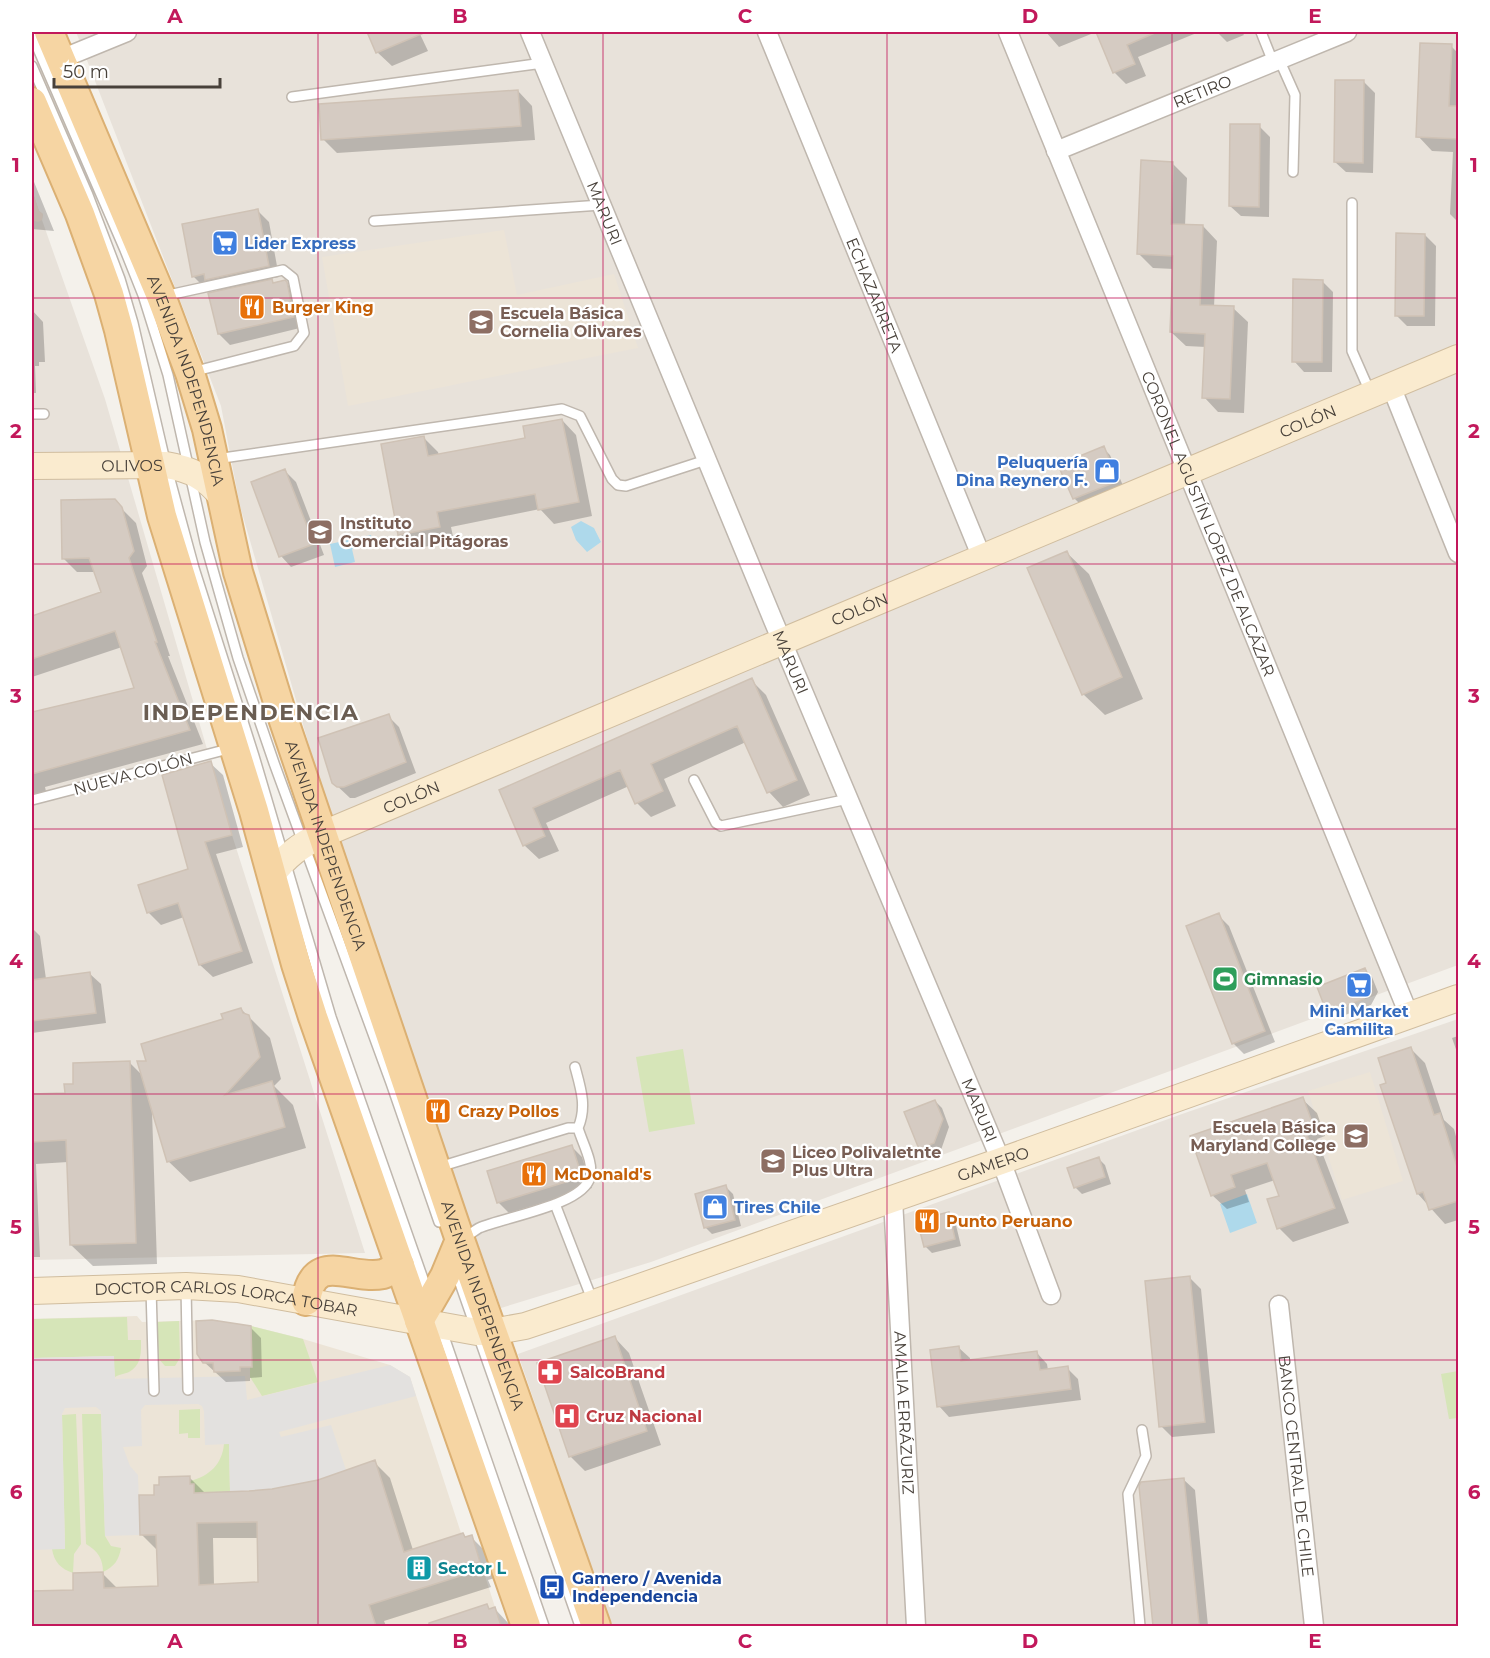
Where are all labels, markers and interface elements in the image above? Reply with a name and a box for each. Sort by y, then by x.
text: A [166,4,183,28]
text: B [452,4,468,28]
text: C [738,4,753,28]
text: D [1022,4,1038,28]
text: E [1308,4,1322,28]
scale bar [54,51,220,89]
text: 50 m [63,61,109,83]
street label: RETIRO [1170,71,1234,112]
text: 1 [12,153,20,177]
text: 1 [1470,153,1478,177]
street label: MARURI [583,178,627,248]
supermarket icon: Lider Express [210,228,240,258]
place label: Lider Express [244,234,357,253]
street label: ECHAZARRETA [843,235,907,356]
street label: AVENIDA INDEPENDENCIA [144,272,229,488]
restaurant icon: Burger King [237,292,267,322]
place label: Burger King [272,298,374,317]
place label: Escuela Básica Cornelia Olivares [500,304,642,341]
school or university icon: Escuela Básica Cornelia Olivares [466,307,496,337]
street label: CORONEL AGUSTÍN LÓPEZ DE ALCÁZAR [1138,368,1279,679]
street label: COLÓN [1276,401,1339,441]
text: 2 [10,419,22,443]
text: 2 [1468,419,1480,443]
place label: Peluquería Dina Reynero F. [956,453,1088,490]
street label: OLIVOS [101,456,163,475]
shop icon: Peluquería Dina Reynero F. [1092,456,1122,486]
place label: Instituto Comercial Pitágoras [340,514,509,551]
school or university icon: Instituto Comercial Pitágoras [305,517,335,547]
street label: COLÓN [828,589,891,629]
street label: MARURI [769,627,813,697]
text: 3 [9,684,22,708]
text: 3 [1467,684,1480,708]
district label: INDEPENDENCIA [143,699,359,726]
street label: AVENIDA INDEPENDENCIA [282,738,371,953]
street label: NUEVA COLÓN [71,749,195,799]
street label: COLÓN [380,777,443,817]
text: 4 [9,949,23,973]
text: 4 [1467,949,1481,973]
sports icon: Gimnasio [1210,964,1240,994]
place label: Gimnasio [1244,970,1323,989]
supermarket icon: Mini Market Camilita [1344,970,1374,1000]
place label: Mini Market Camilita [1309,1002,1409,1039]
street label: MARURI [958,1075,1001,1145]
restaurant icon: Crazy Pollos [423,1096,453,1126]
place label: Crazy Pollos [458,1102,559,1121]
place label: Escuela Básica Maryland College [1190,1118,1336,1155]
school or university icon: Escuela Básica Maryland College [1341,1121,1371,1151]
street label: GAMERO [955,1142,1032,1185]
place label: Liceo Polivaletnte Plus Ultra [792,1143,941,1180]
school or university icon: Liceo Polivaletnte Plus Ultra [758,1146,788,1176]
restaurant icon: McDonald's [519,1159,549,1189]
place label: McDonald's [554,1165,652,1184]
shop icon: Tires Chile [700,1192,730,1222]
street label: AVENIDA INDEPENDENCIA [438,1198,529,1413]
place label: Tires Chile [734,1198,821,1217]
restaurant icon: Punto Peruano [912,1206,942,1236]
place label: Punto Peruano [946,1212,1072,1231]
text: 5 [10,1215,22,1239]
text: 5 [1468,1215,1480,1239]
street label: DOCTOR CARLOS LORCA TOBAR [94,1276,359,1320]
street label: AMALIA ERRÁZURIZ [891,1331,918,1495]
street label: BANCO CENTRAL DE CHILE [1275,1354,1318,1578]
pharmacy icon: SalcoBrand [535,1357,565,1387]
place label: SalcoBrand [570,1363,665,1382]
hospital icon: Cruz Nacional [552,1401,582,1431]
place label: Cruz Nacional [586,1407,702,1426]
text: 6 [10,1480,23,1504]
text: 6 [1468,1480,1481,1504]
building icon: Sector L [404,1553,434,1583]
place label: Sector L [438,1559,506,1578]
place label: Gamero / Avenida Independencia [572,1569,722,1606]
bus stop icon: Gamero / Avenida Independencia [537,1572,567,1602]
text: A [166,1629,183,1653]
text: B [452,1629,468,1653]
text: C [738,1629,753,1653]
text: D [1022,1629,1038,1653]
text: E [1308,1629,1322,1653]

